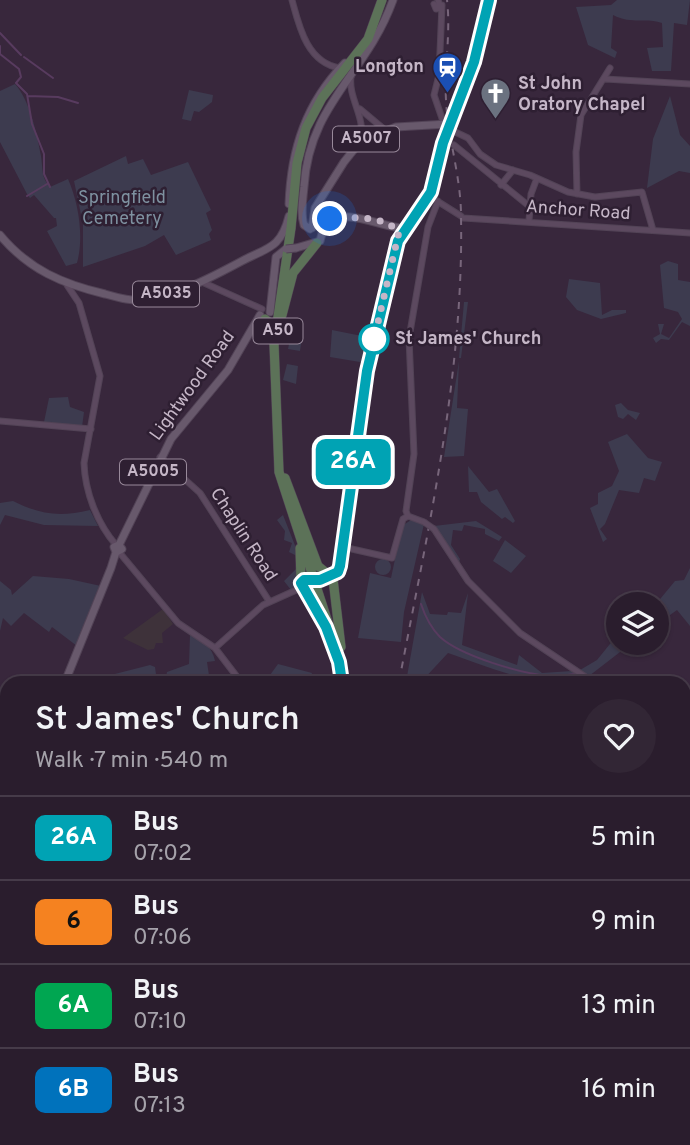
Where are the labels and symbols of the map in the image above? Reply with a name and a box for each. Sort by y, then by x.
station icon: Longton [430,50,464,94]
place label: Longton [355,56,424,79]
place label: St John Oratory Chapel [518,73,646,117]
church icon: St John Oratory Chapel [478,77,512,121]
road number: A5007 [333,127,399,152]
park label: Springfield Cemetery [78,187,166,231]
street label: Anchor Road [525,196,631,226]
your location [312,201,347,236]
road number: A5035 [133,282,199,306]
road number: A50 [254,318,302,344]
marker: St James' Church [359,324,389,354]
street label: Lightwood Road [145,326,241,446]
place label: St James' Church [395,328,541,351]
line badge: 26A [313,439,393,485]
road number: A5005 [120,460,186,485]
street label: Chaplin Road [204,484,282,586]

